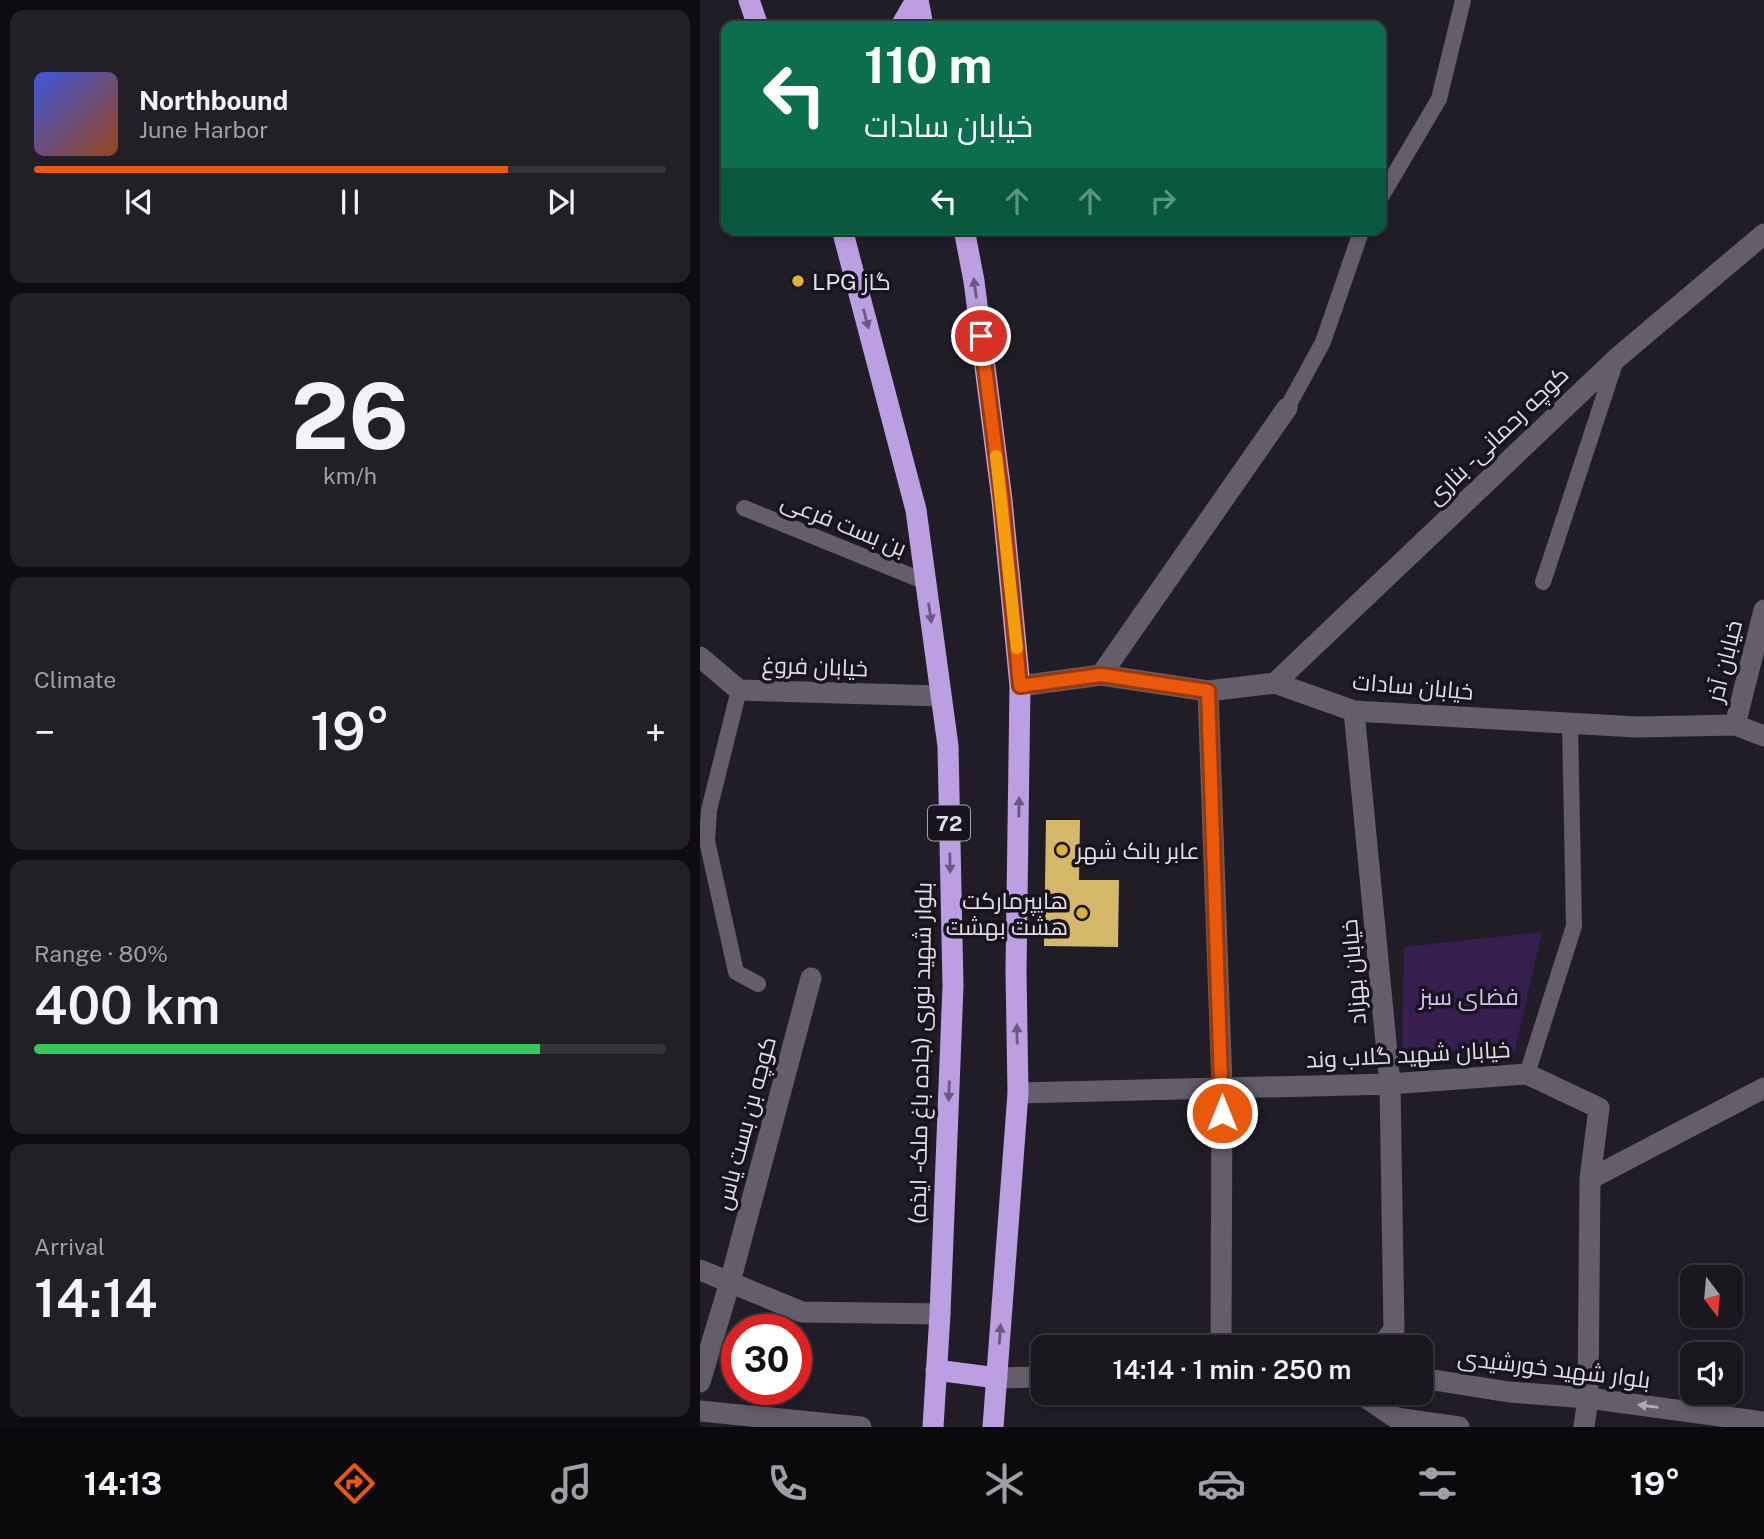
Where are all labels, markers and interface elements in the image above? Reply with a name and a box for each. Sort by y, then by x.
text: 110 m [864,36,992,94]
icon: left [749,49,840,140]
text: Northbound [139,85,288,116]
text: خیابان سادات [864,107,1033,144]
text: June Harbor [139,116,268,143]
icon: left [925,182,963,220]
icon: ahead [998,182,1036,220]
icon: ahead [1071,182,1109,220]
icon: right [1144,182,1182,220]
icon: previous [120,183,158,221]
icon: pause [331,183,369,221]
icon: next [542,183,580,221]
place label: LPG گاز [812,268,891,295]
marker: LPG گاز [790,273,806,289]
one-way arrow [969,277,980,299]
pin [951,306,1011,366]
one-way arrow [861,308,872,330]
icon: arrive [962,317,1000,355]
street label: کوچه رحمانی - بناری [1420,360,1575,511]
text: 26 [291,363,409,469]
text: km/h [323,462,377,489]
street label: بن بست فرعی [777,487,911,562]
one-way arrow [925,602,936,624]
street label: خیابان آذر [1700,617,1748,707]
street label: خیابان فروغ [761,651,869,684]
text: Climate [34,666,116,693]
street label: خیابان سادات [1351,667,1475,706]
text: 19° [310,701,390,762]
text: − [34,710,55,755]
text: + [645,710,666,755]
one-way arrow [1013,795,1025,817]
road number: 72 [928,806,970,840]
place label: عابر بانک شهر [1074,837,1200,865]
marker: عابر بانک شهر [1054,842,1070,858]
one-way arrow [944,853,956,875]
street label: بلوار شهید نوری (جاده باغ ملک - ایذه) [904,882,939,1224]
place label: هایپرمارکت هشت بهشت [946,887,1068,941]
marker: هایپرمارکت هشت بهشت [1074,905,1090,921]
street label: خیابان بهزاد [1335,918,1372,1026]
text: Range · 80% [34,940,168,967]
text: 400 km [34,975,220,1036]
park label: فضای سبز [1417,983,1519,1011]
one-way arrow [1012,1023,1023,1045]
street label: کوچه بن بست یاس [709,1033,783,1213]
street label: خیابان شهید گلاب وند [1305,1035,1511,1074]
position arrow [1185,1076,1259,1150]
one-way arrow [943,1080,954,1102]
text: Arrival [34,1233,105,1260]
north arrow [1680,1265,1743,1328]
map controls [1680,1265,1743,1405]
text: 14:14 [34,1268,157,1329]
speed limit sign: 30 [721,1314,812,1405]
one-way arrow [995,1323,1006,1345]
button: sound [1680,1342,1743,1405]
street label: بلوار شهید خورشیدی [1456,1343,1652,1394]
text: 14:14 · 1 min · 250 m [1113,1354,1352,1385]
one-way arrow [1637,1400,1659,1411]
icon: directions [330,1459,379,1508]
icon: music [547,1459,596,1508]
icon: phone [763,1459,812,1508]
icon: climate [980,1459,1029,1508]
icon: car [1197,1459,1246,1508]
icon: filters [1413,1459,1462,1508]
text: 14:13 [84,1465,162,1502]
text: 19° [1630,1465,1680,1502]

